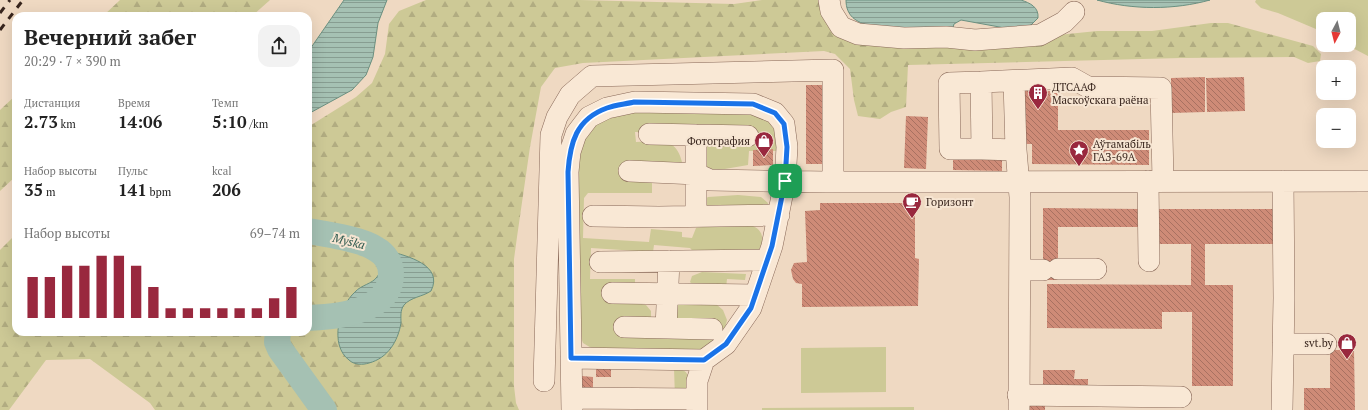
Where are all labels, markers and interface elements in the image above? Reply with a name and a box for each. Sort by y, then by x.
north arrow [1316,12,1356,52]
map controls [1316,12,1356,148]
text: Вечерний забег [24,22,196,51]
button: share [258,25,300,67]
text: 20:29 · 7 × 390 m [24,52,121,70]
button: + [1316,60,1356,100]
place label: ДТСААФ Маскоўскага раёна [1052,80,1149,107]
building icon: ДТСААФ Маскоўскага раёна [1027,82,1049,110]
text: Дистанция [24,96,80,110]
text: Время [118,96,150,110]
text: Темп [212,96,238,110]
button: − [1316,108,1356,148]
text: 2.73 [24,110,58,133]
text: 14:06 [118,110,162,133]
text: 5:10 [212,110,247,133]
text: km [58,117,76,131]
text: /km [247,117,268,131]
shop icon: Фотография [753,130,775,158]
place label: Фотография [687,134,750,148]
place label: Аўтамабіль ГАЗ-69А [1093,137,1151,164]
place icon: Аўтамабіль ГАЗ-69А [1068,139,1090,167]
text: Набор высоты [24,164,97,178]
text: Пульс [118,164,148,178]
text: kcal [212,164,232,178]
pin [768,164,802,198]
icon: arrive [774,170,796,192]
text: 35 [24,178,43,201]
text: 141 [118,178,147,201]
text: 206 [212,178,241,201]
text: m [43,185,55,199]
text: bpm [147,185,171,199]
cafe icon: Горизонт [901,191,923,219]
place label: Горизонт [926,195,974,209]
text: Набор высоты [24,224,110,242]
text: 69–74 m [250,224,300,242]
water label: Муška [330,230,367,252]
shop icon: svt.by [1336,332,1358,360]
place label: svt.by [1304,336,1333,350]

